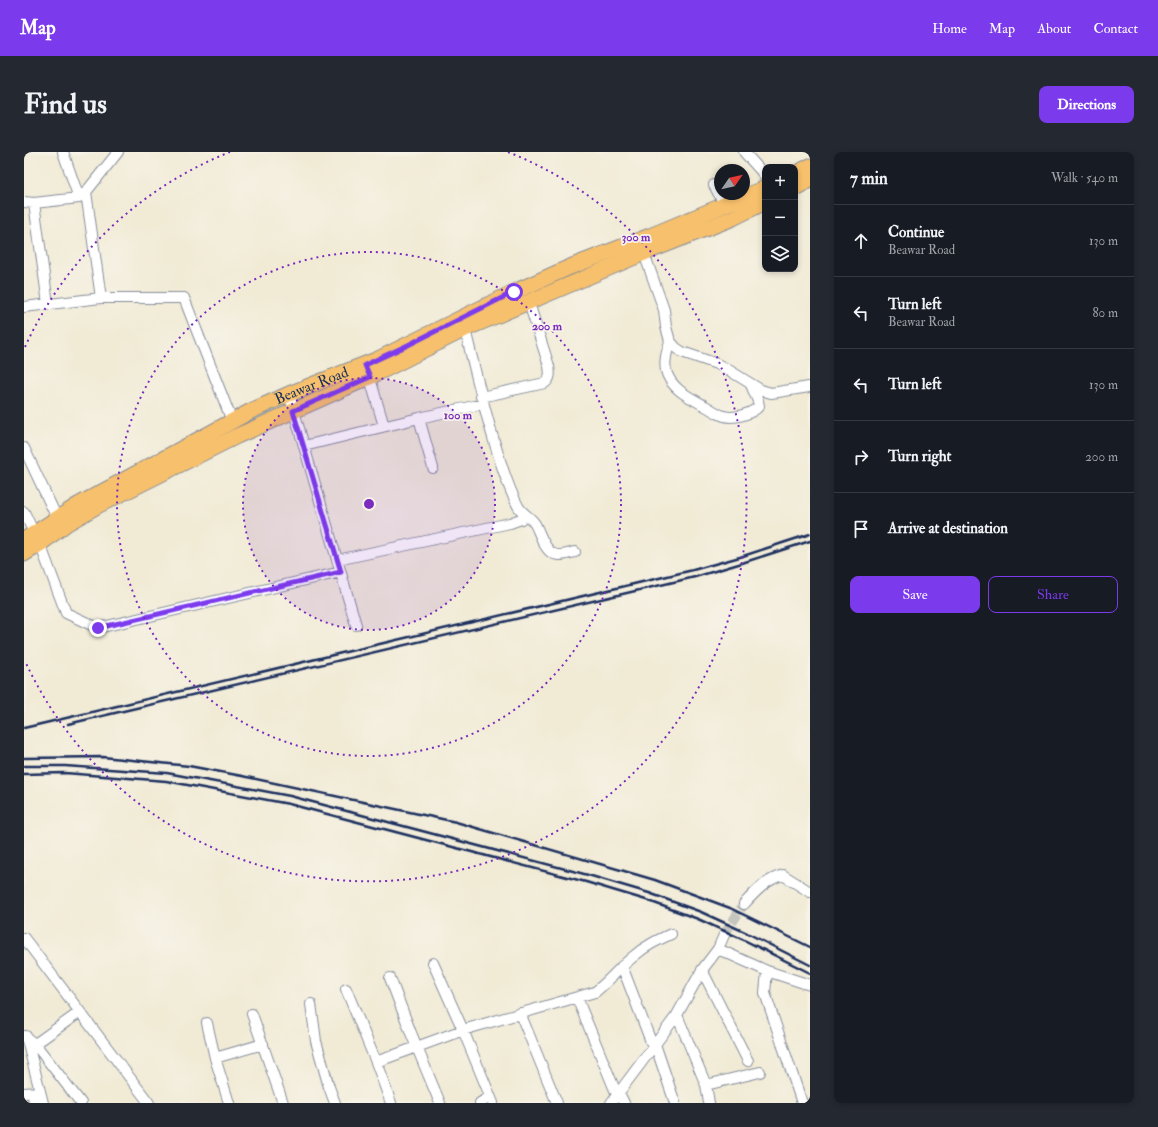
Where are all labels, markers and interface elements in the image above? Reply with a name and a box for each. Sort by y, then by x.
text: Map [20,16,56,40]
text: Home [932,20,967,37]
text: Map [989,20,1015,37]
text: About [1037,20,1071,37]
text: Contact [1093,20,1138,37]
button: Directions [1039,86,1134,123]
text: Find us [24,87,107,122]
north arrow [714,164,750,200]
map controls [762,164,798,272]
button: + [762,164,798,200]
text: 7 min [850,168,888,189]
text: Walk · 540 m [1051,170,1118,186]
button: − [762,200,798,236]
text: Continue [888,223,944,242]
text: 300 m [622,230,651,245]
icon: ahead [850,230,872,252]
text: 130 m [1089,233,1118,249]
button: layers [762,236,798,272]
text: Beawar Road [888,242,955,258]
route start [505,283,523,301]
text: Turn left [888,295,942,314]
icon: left [850,302,872,324]
text: 80 m [1092,305,1118,321]
text: Beawar Road [888,314,955,330]
text: 200 m [532,319,563,334]
street label: Beawar Road [272,362,352,409]
icon: left [850,374,872,396]
text: Turn left [888,375,942,394]
text: 130 m [1089,377,1118,393]
text: 100 m [444,408,473,423]
icon: right [850,446,872,468]
text: Turn right [888,447,951,466]
text: 200 m [1085,449,1118,465]
centre of rings [362,497,376,511]
icon: arrive [850,518,872,540]
text: Arrive at destination [888,519,1008,538]
button: Save [850,576,980,613]
button: Share [988,576,1118,613]
route end [89,619,107,637]

